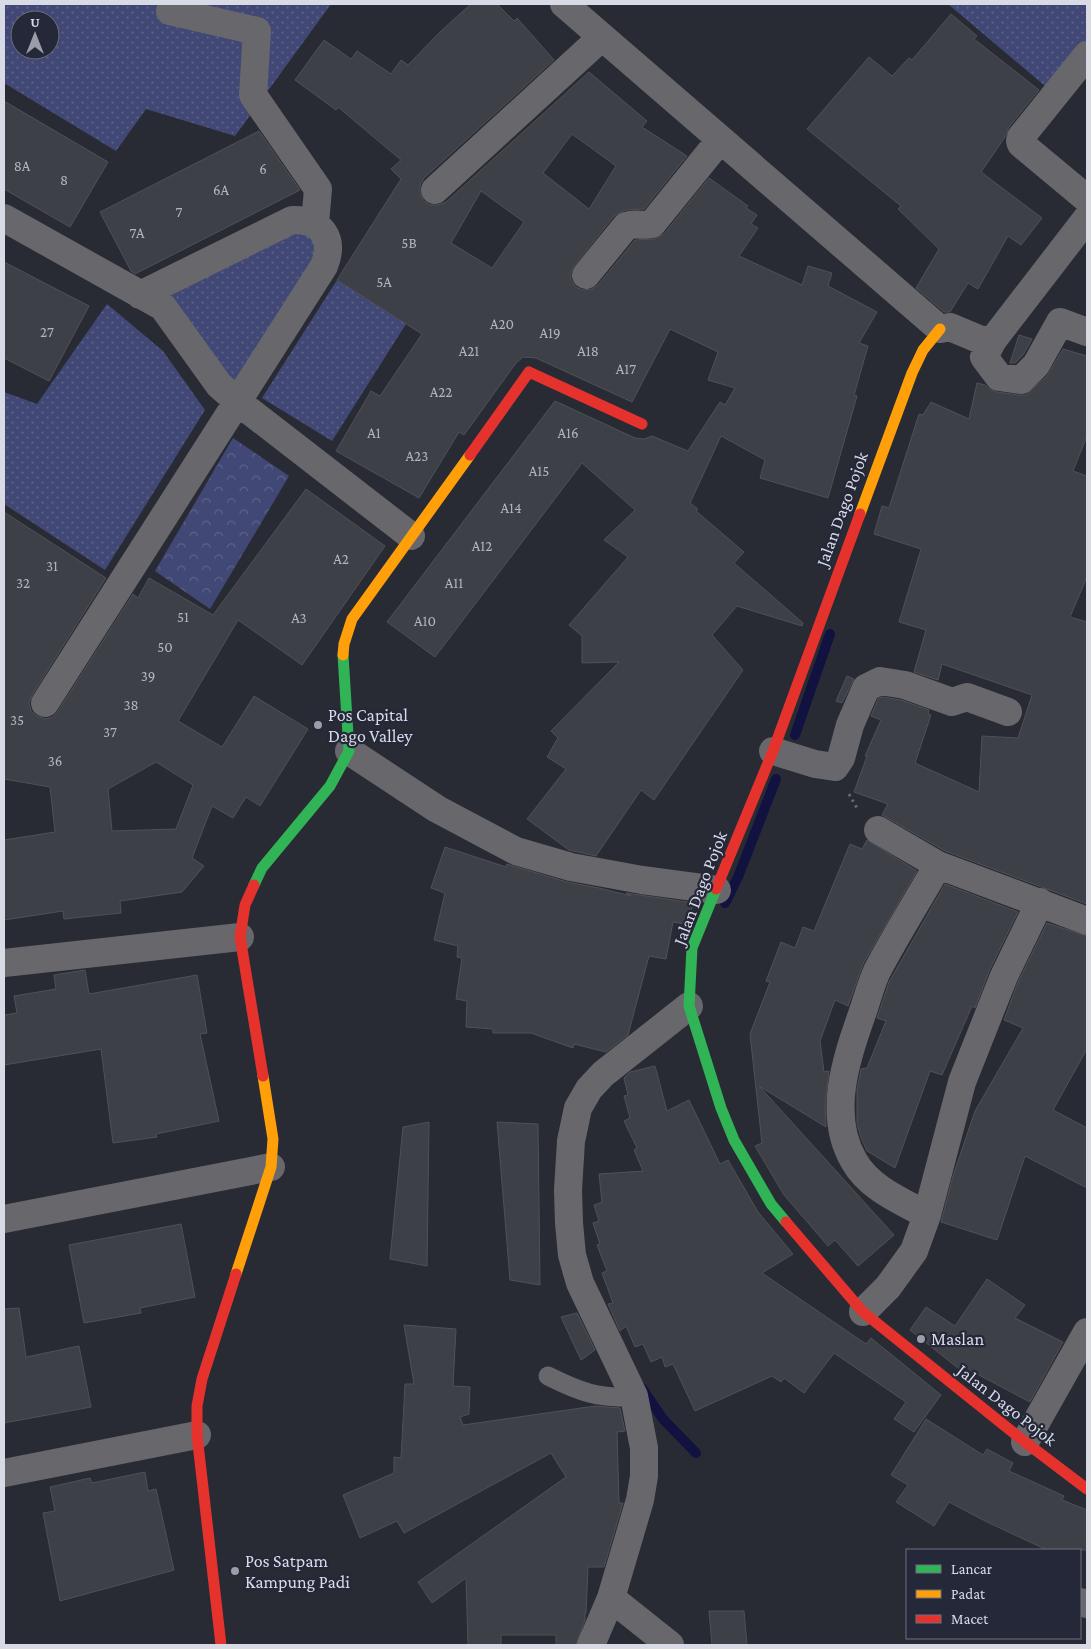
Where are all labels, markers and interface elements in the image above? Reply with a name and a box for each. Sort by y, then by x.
north arrow [10,10,60,60]
text: U [30,14,40,30]
house number: 8A [14,158,31,174]
house number: 6 [259,161,267,177]
house number: 8 [60,172,68,188]
house number: 6A [213,182,229,198]
house number: 7 [176,204,183,220]
house number: 7A [130,225,145,241]
house number: 5B [401,235,417,251]
house number: 5A [376,274,392,290]
house number: A20 [490,316,514,332]
house number: 27 [40,324,54,340]
house number: A19 [539,325,561,341]
house number: A21 [459,343,479,359]
house number: A18 [577,343,599,359]
house number: A17 [616,361,636,377]
house number: A22 [430,384,452,400]
house number: A1 [367,425,381,441]
house number: A16 [557,425,579,441]
house number: A23 [406,448,428,464]
street label: Jalan Dago Pojok [811,449,873,571]
house number: A15 [529,463,549,479]
house number: A14 [500,500,522,516]
house number: A12 [472,538,492,554]
house number: A2 [333,551,349,567]
house number: 31 [46,558,58,574]
house number: 32 [16,575,30,591]
house number: A11 [445,575,463,591]
house number: 51 [177,609,189,625]
house number: A3 [291,610,307,626]
house number: A10 [414,613,436,629]
house number: 50 [157,639,173,655]
house number: 39 [141,668,155,684]
house number: 38 [123,697,139,713]
place label: Pos Capital Dago Valley [328,705,413,746]
house number: 35 [10,712,24,728]
marker: Pos Capital Dago Valley [312,719,324,731]
house number: 37 [103,724,117,740]
house number: 36 [48,753,62,769]
street label: Jalan Dago Pojok [668,828,732,950]
place label: Maslan [931,1329,984,1349]
marker: Maslan [915,1333,927,1345]
street label: Jalan Dago Pojok [951,1359,1061,1451]
legend [906,1549,1081,1639]
place label: Pos Satpam Kampung Padi [245,1551,350,1592]
text: Lancar [951,1561,993,1577]
marker: Pos Satpam Kampung Padi [229,1565,241,1577]
text: Padat [951,1586,986,1602]
text: Macet [951,1611,989,1627]

